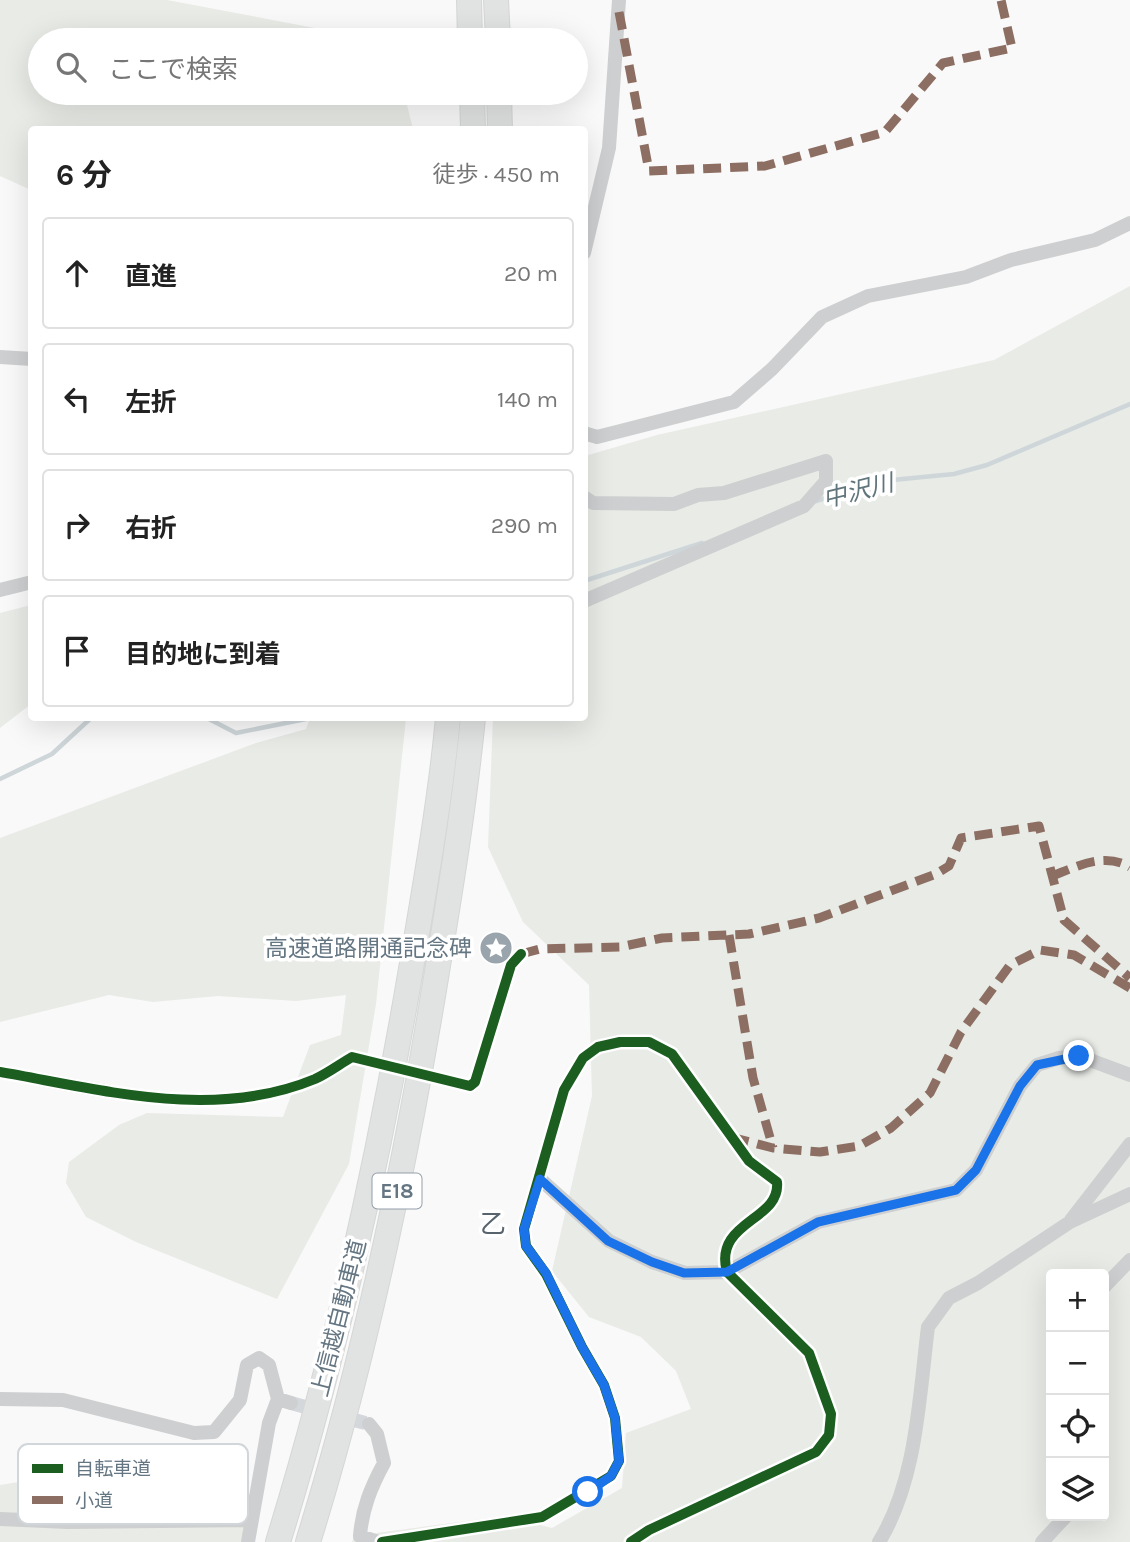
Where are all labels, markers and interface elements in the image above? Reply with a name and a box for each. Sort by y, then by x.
search box [28,28,588,105]
icon: search [52,48,90,86]
text: ここで検索 [108,54,238,85]
text: 6 分 [56,157,112,193]
text: 徒歩 · 450 m [433,161,560,188]
icon: ahead [58,254,96,292]
text: 20 m [504,260,558,287]
text: 直進 [125,261,177,292]
icon: left [58,380,96,418]
text: 140 m [497,386,558,413]
text: 左折 [125,387,177,418]
water label: 中沢川 [820,468,899,513]
icon: right [58,506,96,544]
text: 290 m [491,512,558,539]
text: 右折 [125,513,177,544]
icon: arrive [58,632,96,670]
text: 目的地に到着 [125,639,281,670]
place icon: 高速道路開通記念碑 [477,929,515,967]
place label: 高速道路開通記念碑 [265,935,472,962]
route end [1063,1040,1094,1071]
road number: E18 [372,1174,422,1208]
district label: 乙 [480,1209,506,1240]
street label: 上信越自動車道 [306,1237,372,1399]
map controls [1046,1269,1109,1521]
button: + [1046,1269,1109,1332]
button: − [1046,1332,1109,1395]
button: locate [1046,1395,1109,1458]
legend [18,1444,248,1524]
text: 自転車道 [75,1458,151,1480]
button: layers [1046,1458,1109,1521]
route start [572,1476,603,1507]
text: 小道 [75,1490,113,1512]

